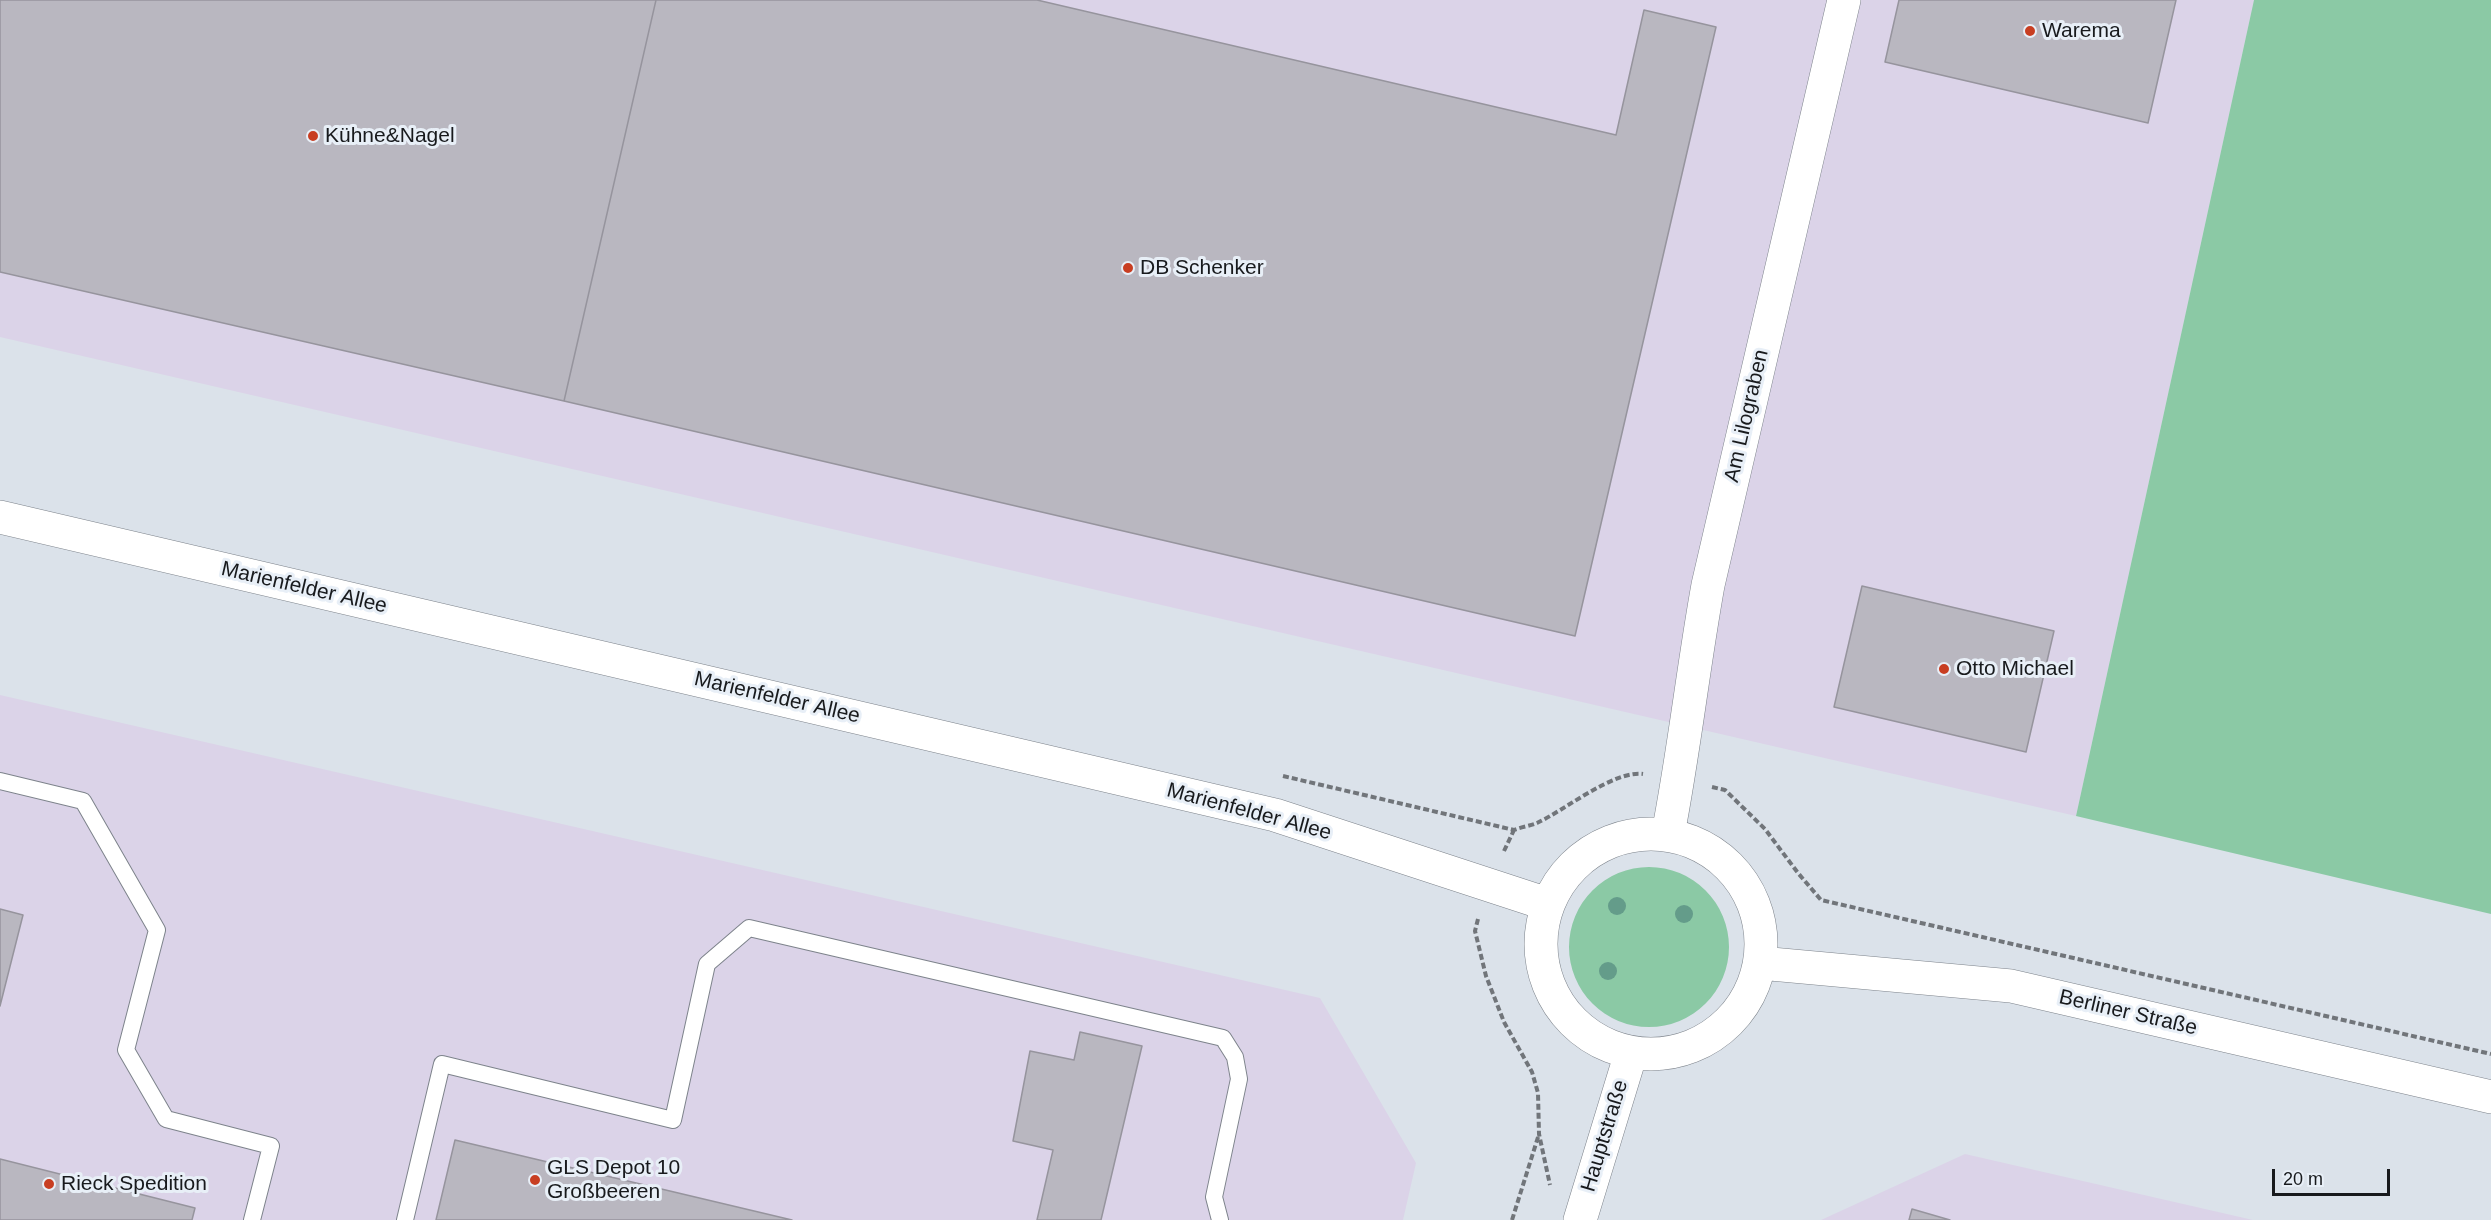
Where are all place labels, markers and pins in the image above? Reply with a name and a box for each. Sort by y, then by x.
place label: Warema [2042,18,2121,44]
marker: Warema [2023,24,2037,38]
place label: Kühne&Nagel [325,123,455,149]
marker: Kühne&Nagel [306,129,320,143]
place label: DB Schenker [1140,255,1264,281]
marker: DB Schenker [1121,261,1135,275]
place label: Otto Michael [1956,656,2074,682]
marker: Otto Michael [1937,662,1951,676]
place label: GLS Depot 10 Großbeeren [547,1155,680,1205]
place label: Rieck Spedition [61,1171,207,1197]
marker: GLS Depot 10 Großbeeren [528,1173,542,1187]
marker: Rieck Spedition [42,1177,56,1191]

